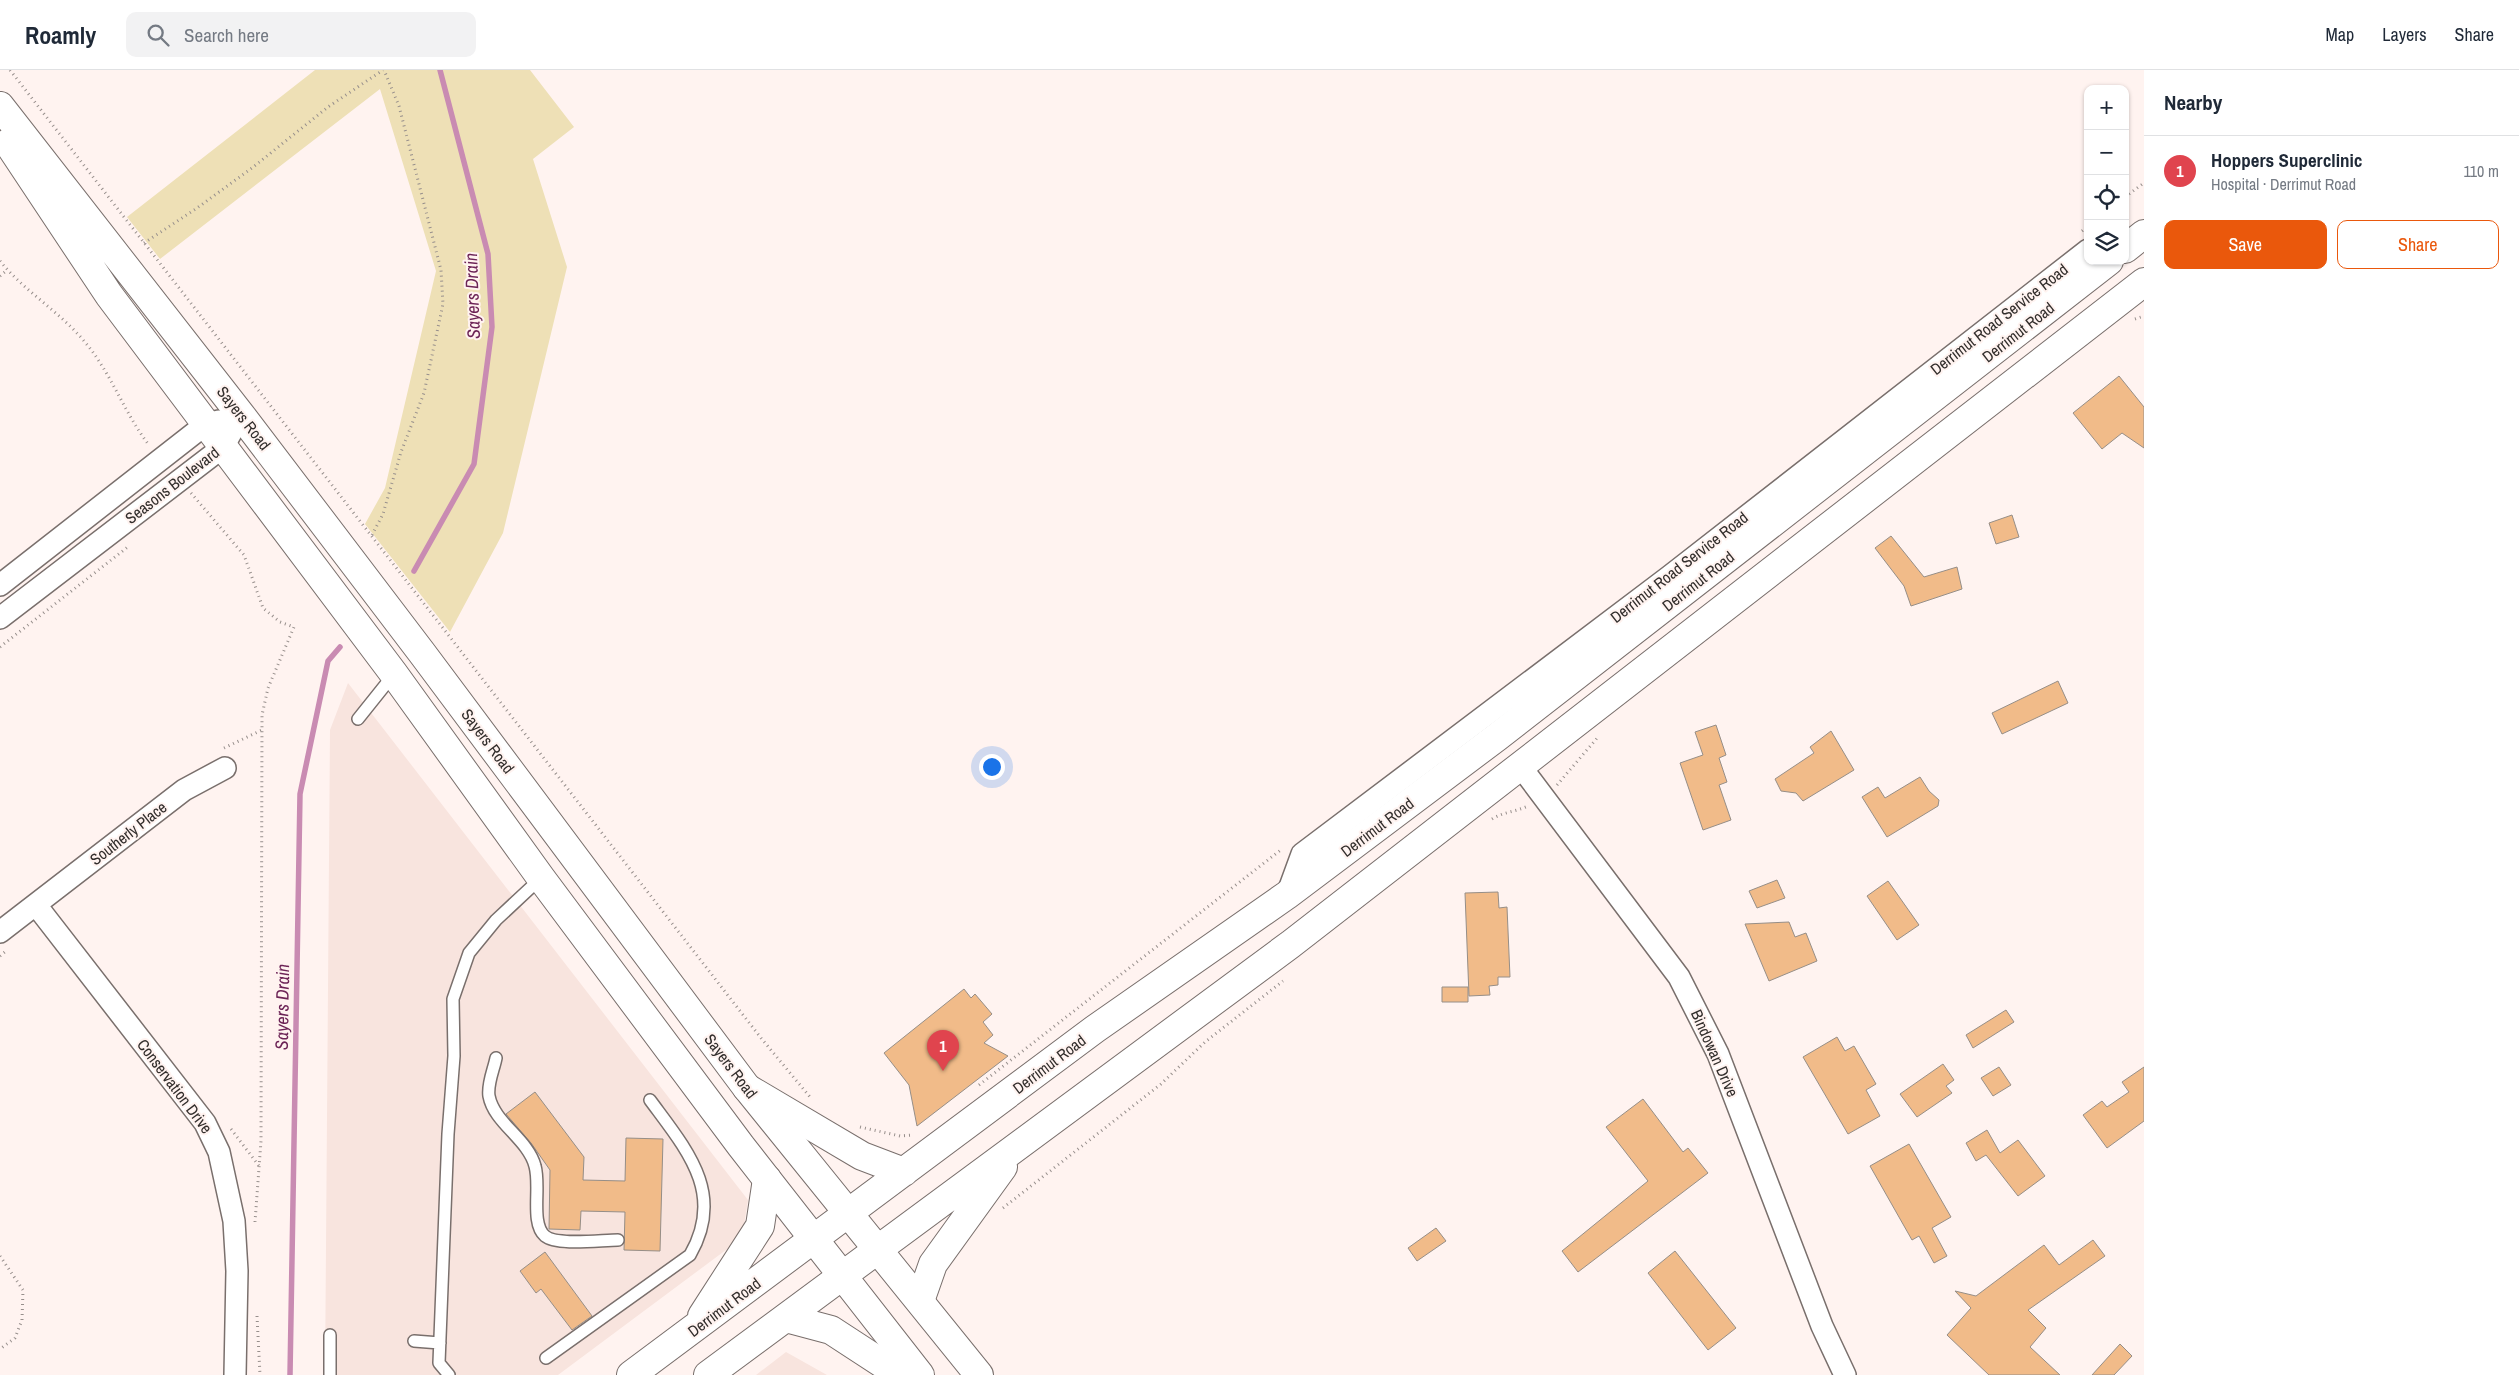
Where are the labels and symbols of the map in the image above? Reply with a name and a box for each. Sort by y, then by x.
water label: Sayers Drain [458,253,486,339]
street label: Derrimut Road Service Road [1926,259,2072,379]
street label: Derrimut Road [1978,298,2058,366]
street label: Sayers Road [212,381,276,455]
street label: Seasons Boulevard [120,441,224,529]
street label: Derrimut Road Service Road [1606,507,1752,627]
street label: Derrimut Road [1658,547,1738,615]
street label: Sayers Road [456,704,520,778]
your location [979,754,1005,780]
street label: Derrimut Road [1336,792,1418,862]
street label: Southerly Place [85,796,171,870]
water label: Sayers Drain [269,964,295,1050]
street label: Bindowan Drive [1686,1006,1744,1100]
street label: Sayers Road [699,1029,763,1103]
street label: Derrimut Road [1008,1029,1090,1099]
pin: 1 [927,1030,959,1071]
street label: Conservation Drive [132,1034,218,1138]
street label: Derrimut Road [683,1272,765,1342]

